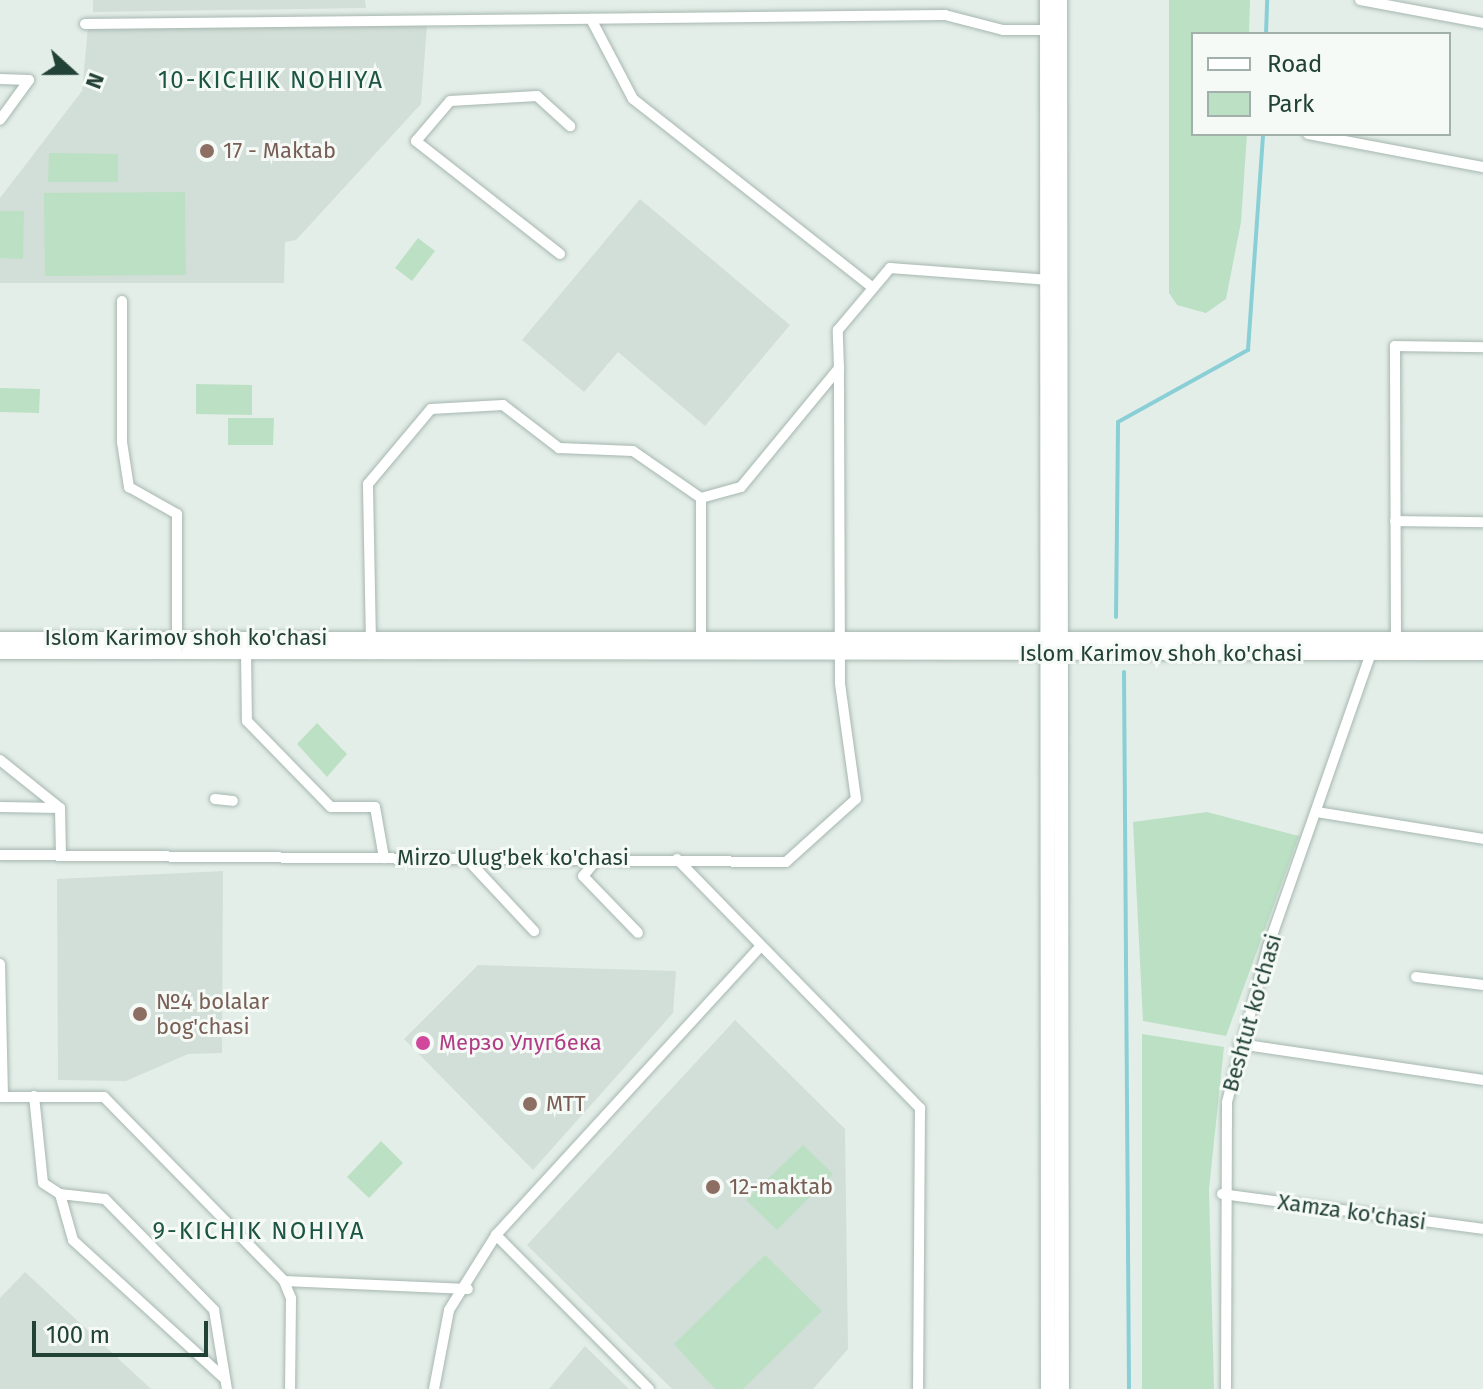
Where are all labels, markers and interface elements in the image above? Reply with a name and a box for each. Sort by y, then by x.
north arrow [32,32,112,112]
legend [1191,32,1451,136]
text: Road [1267,50,1322,78]
district label: 10-KICHIK NOHIYA [158,67,384,95]
text: N [80,69,110,92]
text: Park [1267,90,1314,118]
place label: 17 - Maktab [223,138,336,164]
marker: 17 - Maktab [198,142,216,160]
street label: Islom Karimov shoh ko'chasi [44,625,328,651]
street label: Islom Karimov shoh ko'chasi [1019,641,1303,667]
street label: Mirzo Ulug'bek ko'chasi [397,845,629,871]
street label: Beshtut ko'chasi [1217,931,1287,1095]
place label: №4 bolalar bog'chasi [156,988,269,1040]
marker: №4 bolalar bog'chasi [131,1005,149,1023]
place label: Мерзо Улугбека [439,1030,602,1056]
marker: Мерзо Улугбека [414,1034,432,1052]
place label: MTT [546,1091,586,1117]
marker: MTT [521,1095,539,1113]
place label: 12-maktab [729,1174,833,1200]
marker: 12-maktab [704,1178,722,1196]
street label: Xamza ko'chasi [1276,1189,1428,1235]
district label: 9-KICHIK NOHIYA [153,1218,365,1246]
scale bar [36,1305,212,1355]
text: 100 m [46,1321,110,1349]

